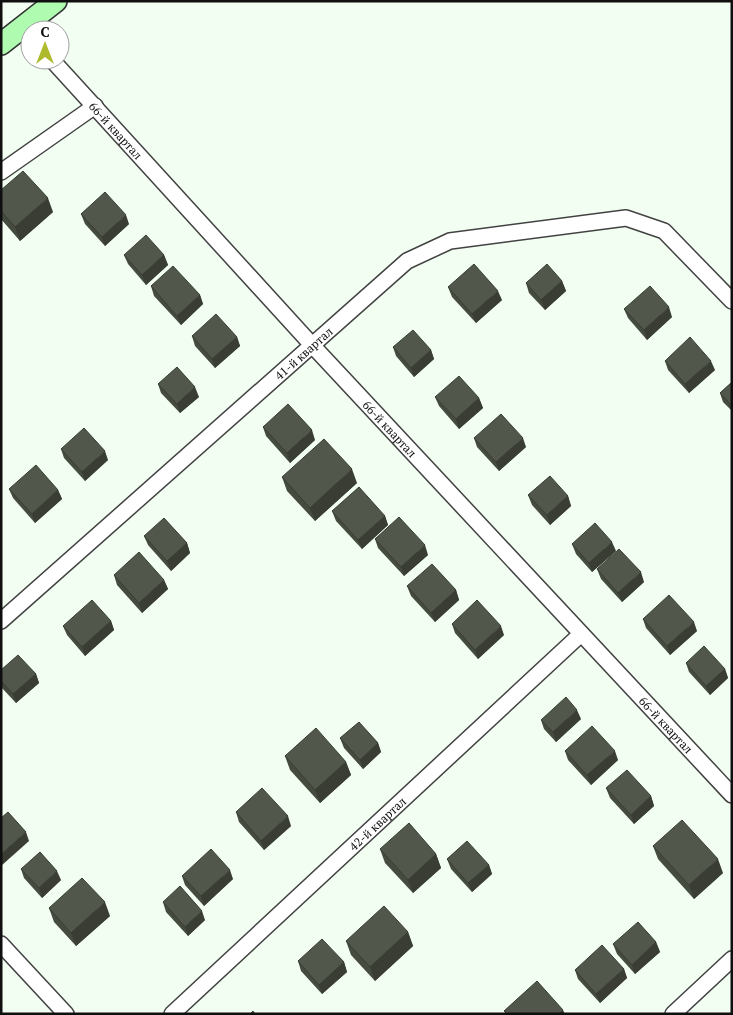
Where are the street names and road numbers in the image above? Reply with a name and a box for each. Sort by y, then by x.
street label: 66-й квартал [86,98,146,162]
street label: 41-й квартал [271,323,336,383]
street label: 66-й квартал [360,397,420,460]
street label: 66-й квартал [636,693,697,756]
street label: 42-й квартал [346,793,409,853]

